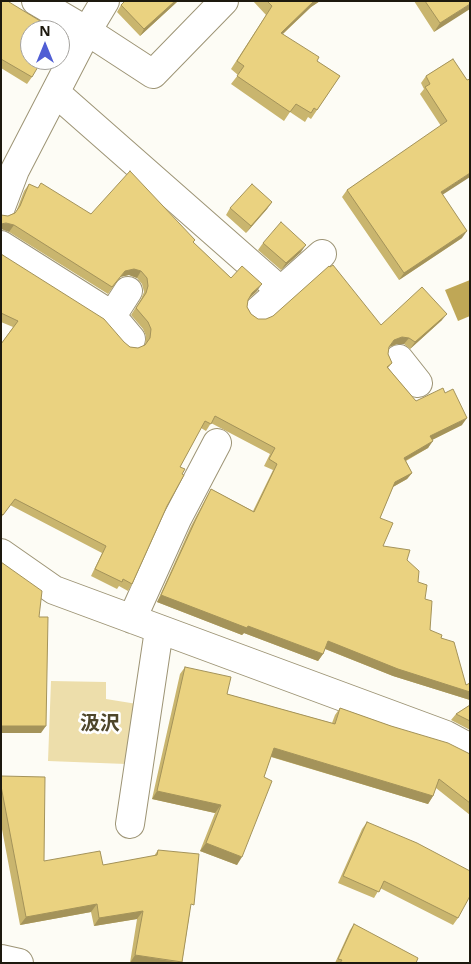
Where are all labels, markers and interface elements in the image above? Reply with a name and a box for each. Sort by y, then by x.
north arrow [20,20,70,70]
text: N [39,21,51,40]
district label: 汲沢 [80,712,120,736]

